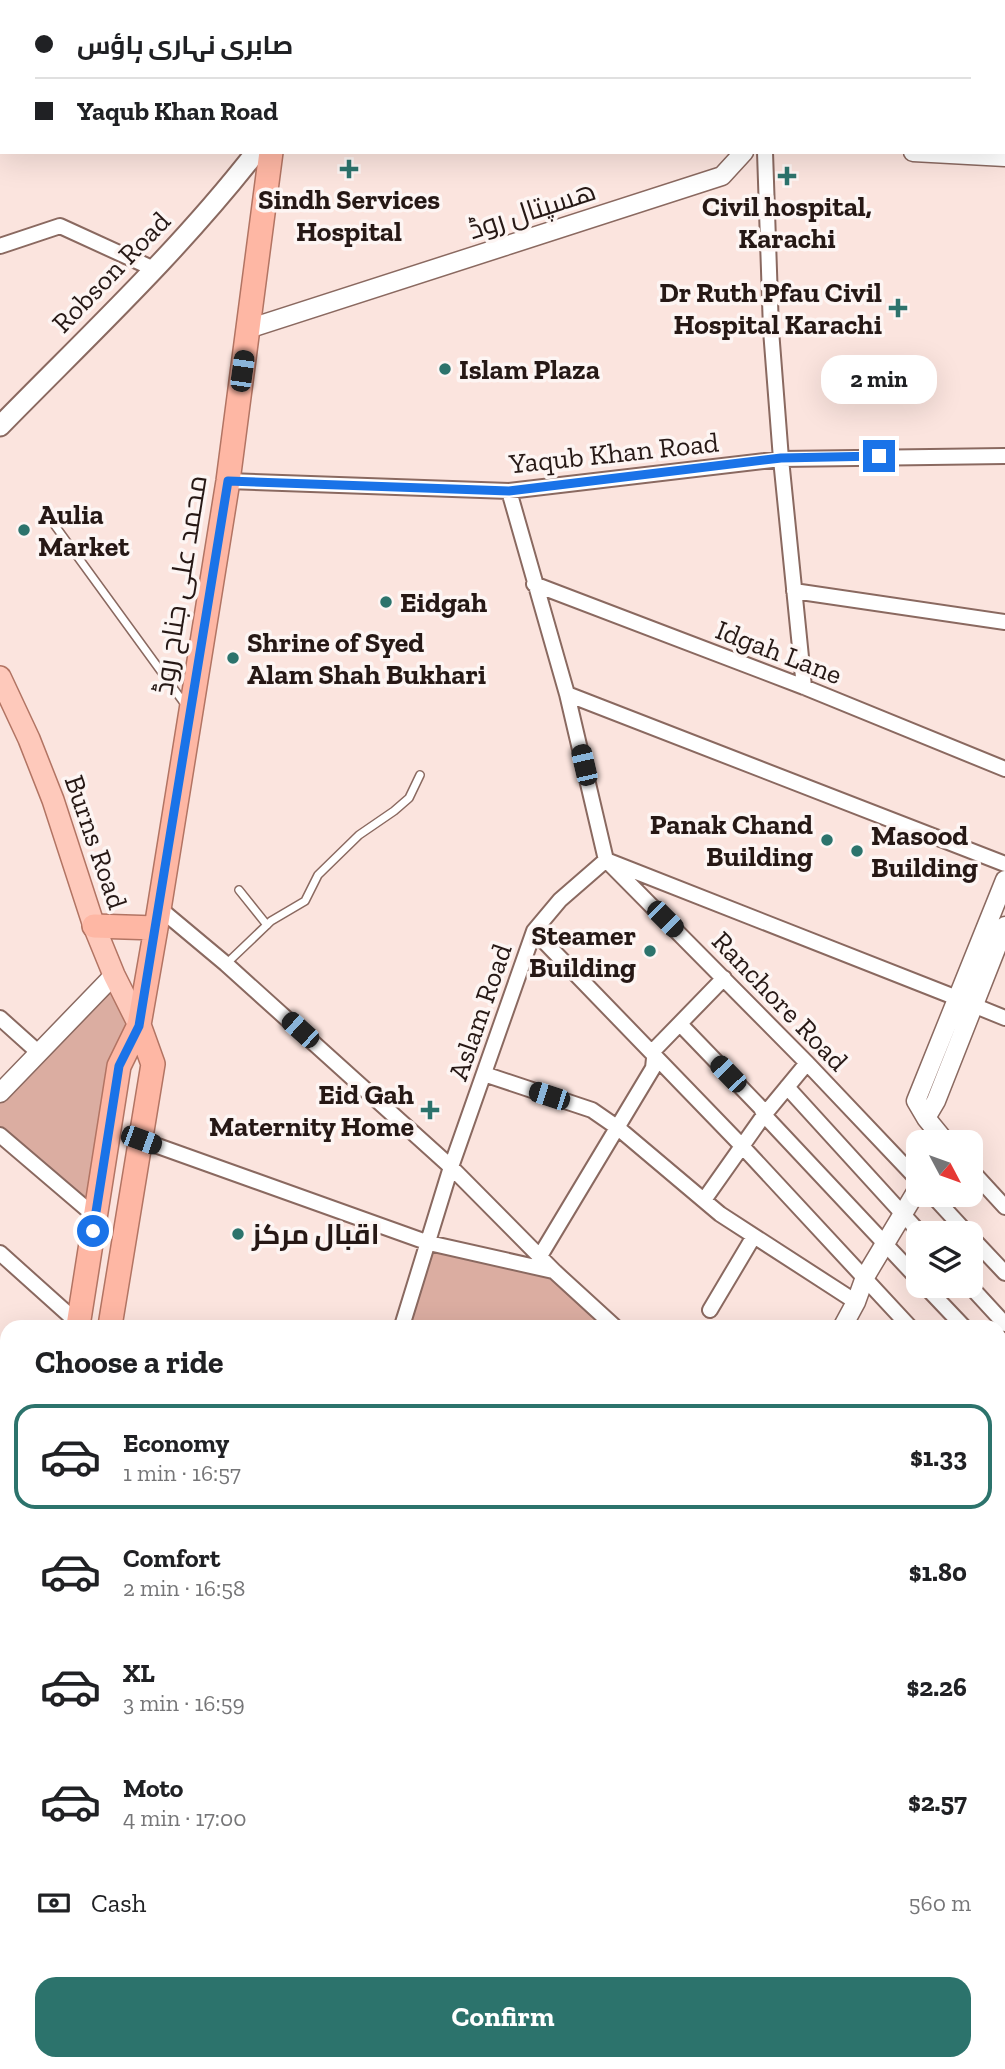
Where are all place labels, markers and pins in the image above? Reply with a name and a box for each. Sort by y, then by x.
marker: Sindh Services Hospital [339,159,359,179]
marker: Civil hospital, Karachi [777,166,797,186]
place label: Sindh Services Hospital [258,183,440,248]
place label: Civil hospital, Karachi [702,190,872,255]
place label: Dr Ruth Pfau Civil Hospital Karachi [659,276,882,341]
marker: Dr Ruth Pfau Civil Hospital Karachi [888,298,908,318]
place label: Islam Plaza [459,353,600,386]
marker: Islam Plaza [437,361,453,377]
place label: Aulia Market [38,498,130,563]
marker: Aulia Market [16,522,32,538]
place label: Eidgah [400,586,487,619]
marker: Eidgah [378,594,394,610]
place label: Shrine of Syed Alam Shah Bukhari [247,626,486,691]
marker: Shrine of Syed Alam Shah Bukhari [225,650,241,666]
place label: Panak Chand Building [650,808,813,873]
place label: Masood Building [871,819,978,884]
marker: Panak Chand Building [819,832,835,848]
marker: Masood Building [849,843,865,859]
place label: Steamer Building [529,919,636,984]
marker: Steamer Building [642,943,658,959]
place label: Eid Gah Maternity Home [209,1078,414,1143]
marker: Eid Gah Maternity Home [420,1100,440,1120]
place label: اقبال مرکز [251,1218,380,1251]
marker: اقبال مرکز [230,1226,246,1242]

